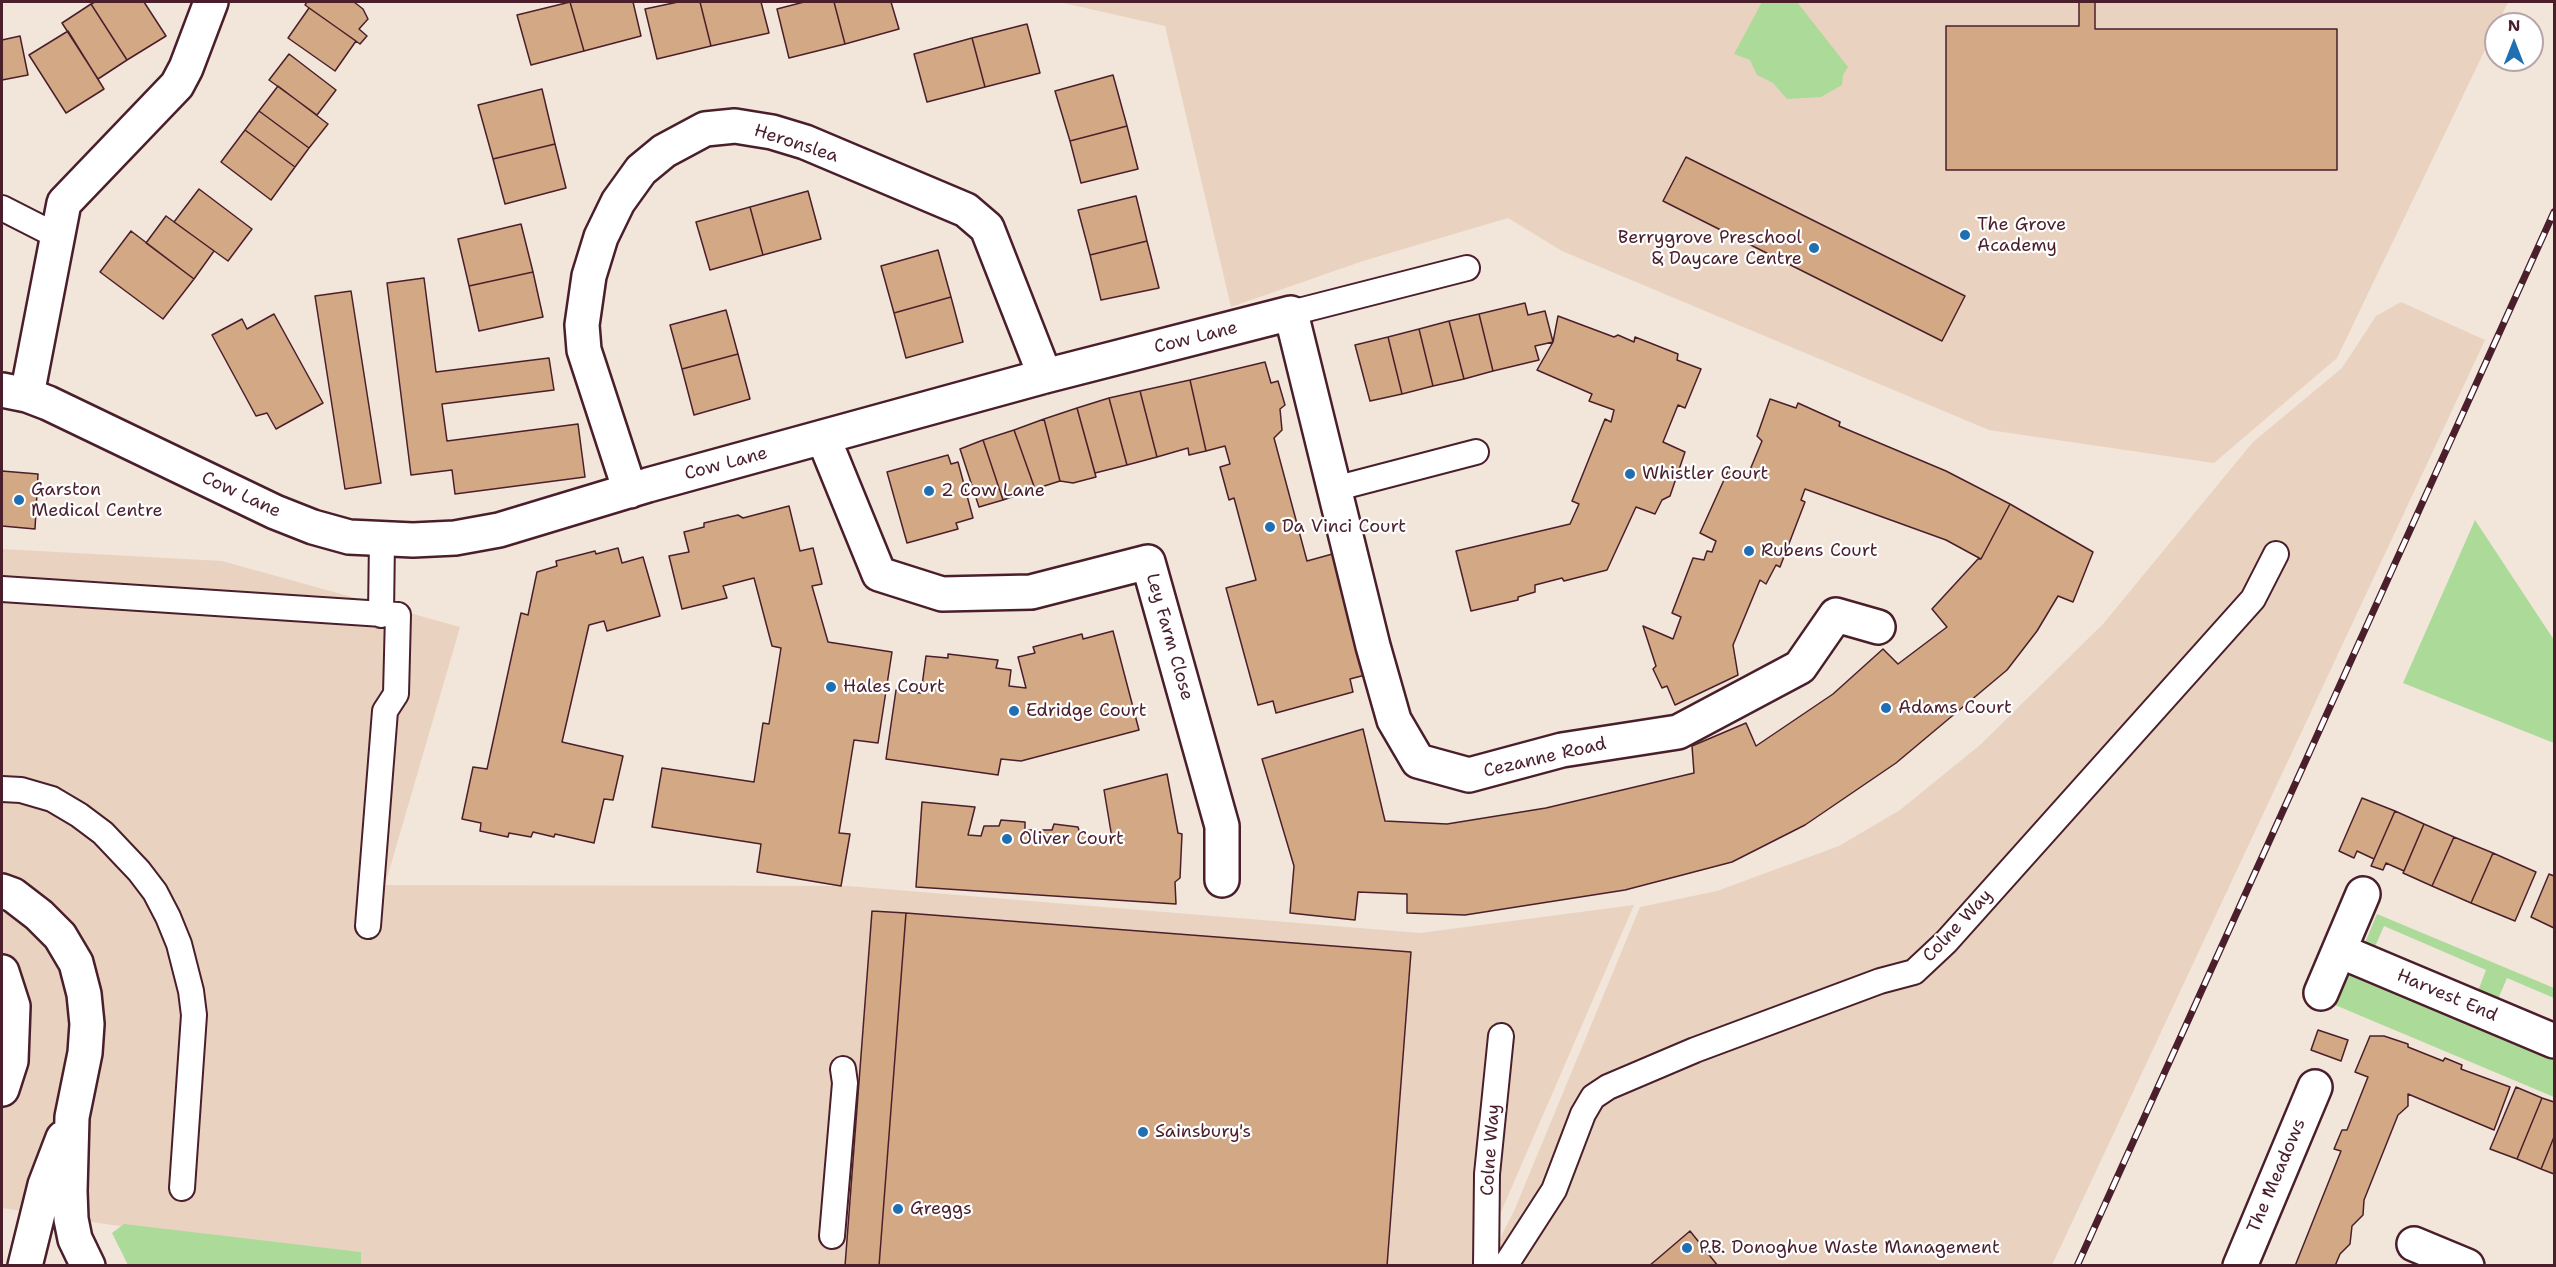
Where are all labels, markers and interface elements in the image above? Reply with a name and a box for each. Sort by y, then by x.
north arrow [2484,12,2544,72]
text: N [2508,15,2520,36]
street label: Heronslea [751,120,841,168]
place label: The Grove Academy [1977,214,2066,256]
place label: Berrygrove Preschool & Daycare Centre [1618,227,1802,270]
marker: The Grove Academy [1958,228,1972,242]
marker: Berrygrove Preschool & Daycare Centre [1807,241,1821,255]
street label: Cow Lane [1152,317,1240,359]
street label: Cow Lane [682,443,770,485]
place label: Whistler Court [1642,463,1768,485]
street label: Cow Lane [198,467,284,523]
marker: Whistler Court [1623,467,1637,481]
place label: Garston Medical Centre [31,479,163,522]
place label: 2 Cow Lane [941,480,1045,502]
marker: 2 Cow Lane [922,484,936,498]
marker: Garston Medical Centre [12,493,26,507]
place label: Da Vinci Court [1282,516,1406,538]
marker: Da Vinci Court [1263,520,1277,534]
place label: Rubens Court [1761,540,1877,562]
marker: Rubens Court [1742,544,1756,558]
street label: Ley Farm Close [1141,571,1197,703]
place label: Hales Court [843,676,945,698]
marker: Hales Court [824,680,838,694]
place label: Adams Court [1898,697,2012,719]
place label: Edridge Court [1026,700,1147,722]
marker: Adams Court [1879,701,1893,715]
marker: Edridge Court [1007,704,1021,718]
street label: Cezanne Road [1481,733,1609,783]
place label: Oliver Court [1019,828,1124,850]
marker: Oliver Court [1000,832,1014,846]
street label: Colne Way [1919,885,1997,967]
street label: Harvest End [2393,965,2501,1027]
street label: Colne Way [1477,1103,1505,1197]
street label: The Meadows [2243,1116,2311,1236]
place label: Sainsbury's [1155,1121,1251,1143]
marker: Sainsbury's [1136,1125,1150,1139]
place label: Greggs [910,1198,972,1220]
marker: Greggs [891,1202,905,1216]
place label: P.B. Donoghue Waste Management [1699,1237,2000,1259]
marker: P.B. Donoghue Waste Management [1680,1241,1694,1255]

